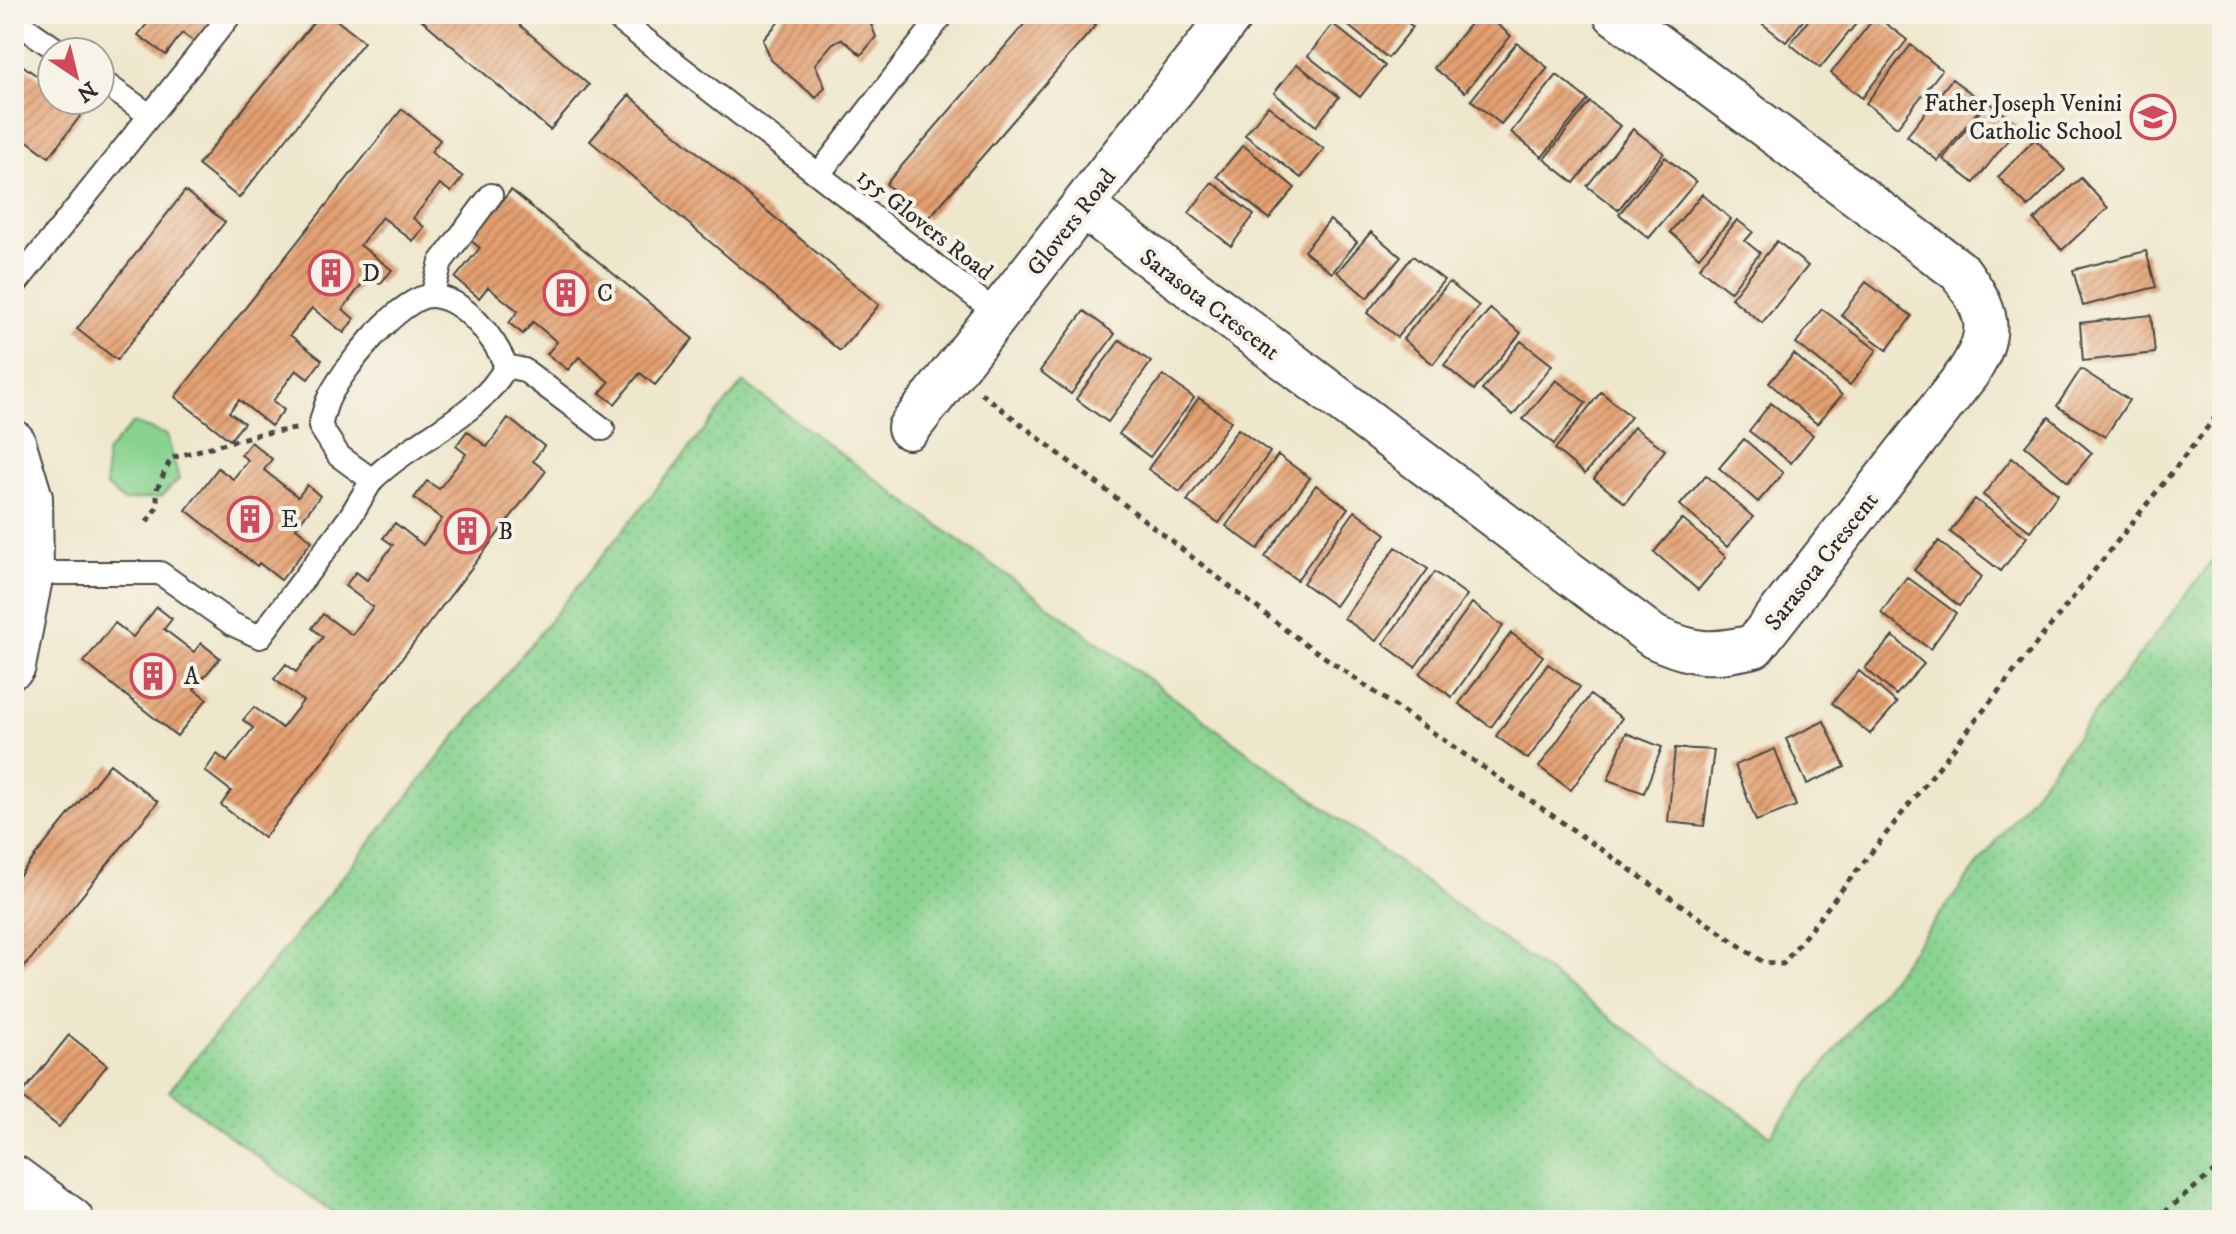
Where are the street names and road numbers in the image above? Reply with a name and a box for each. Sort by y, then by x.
street label: 155 Glovers Road [850,162,999,288]
street label: Glovers Road [1021,163,1123,282]
street label: Sarasota Crescent [1133,242,1286,367]
street label: Sarasota Crescent [1758,486,1885,637]

